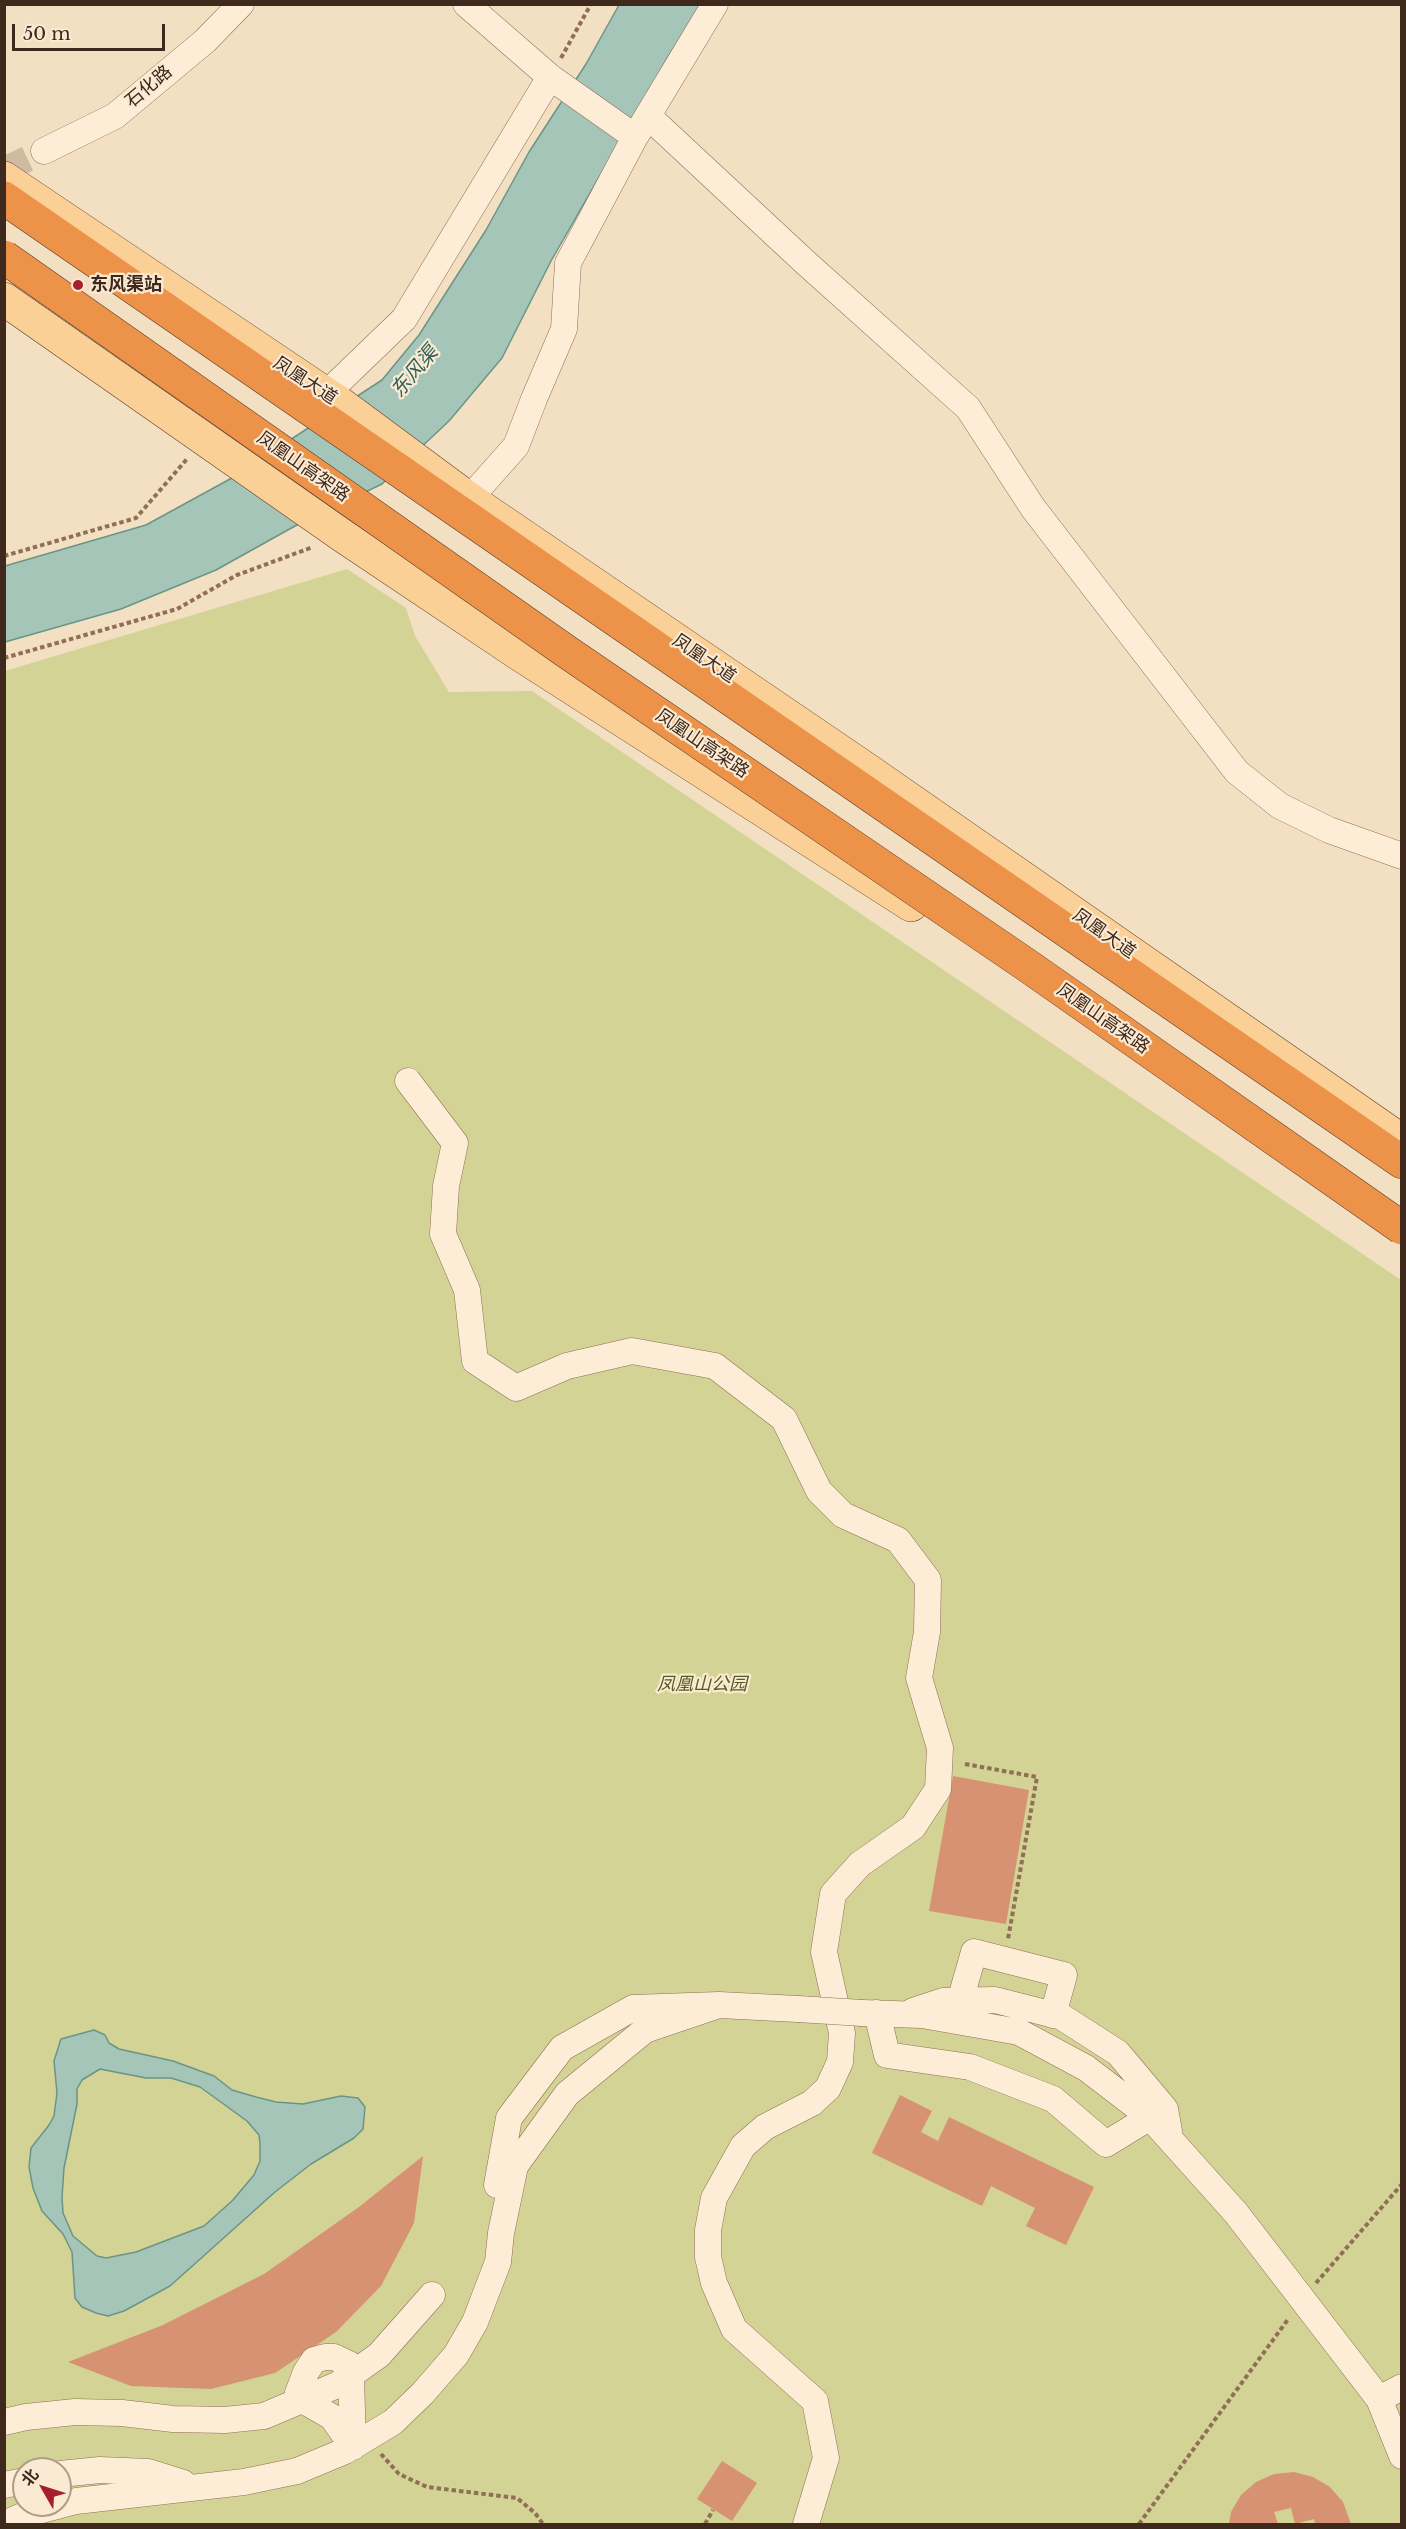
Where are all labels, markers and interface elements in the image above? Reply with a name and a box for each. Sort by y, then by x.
scale bar [15,12,168,50]
text: 50 m [23,23,71,45]
street label: 石化路 [121,61,177,113]
place label: 东风渠站 [90,274,162,296]
marker: 东风渠站 [71,278,85,292]
water label: 东风渠 [387,341,443,403]
street label: 凤凰大道 [269,352,341,410]
street label: 凤凰山高架路 [253,427,353,507]
street label: 凤凰大道 [668,630,740,688]
street label: 凤凰山高架路 [651,705,753,783]
street label: 凤凰大道 [1068,905,1140,963]
street label: 凤凰山高架路 [1053,979,1153,1059]
park label: 凤凰山公园 [657,1674,747,1696]
north arrow [12,2457,72,2517]
text: 北 [17,2464,42,2489]

